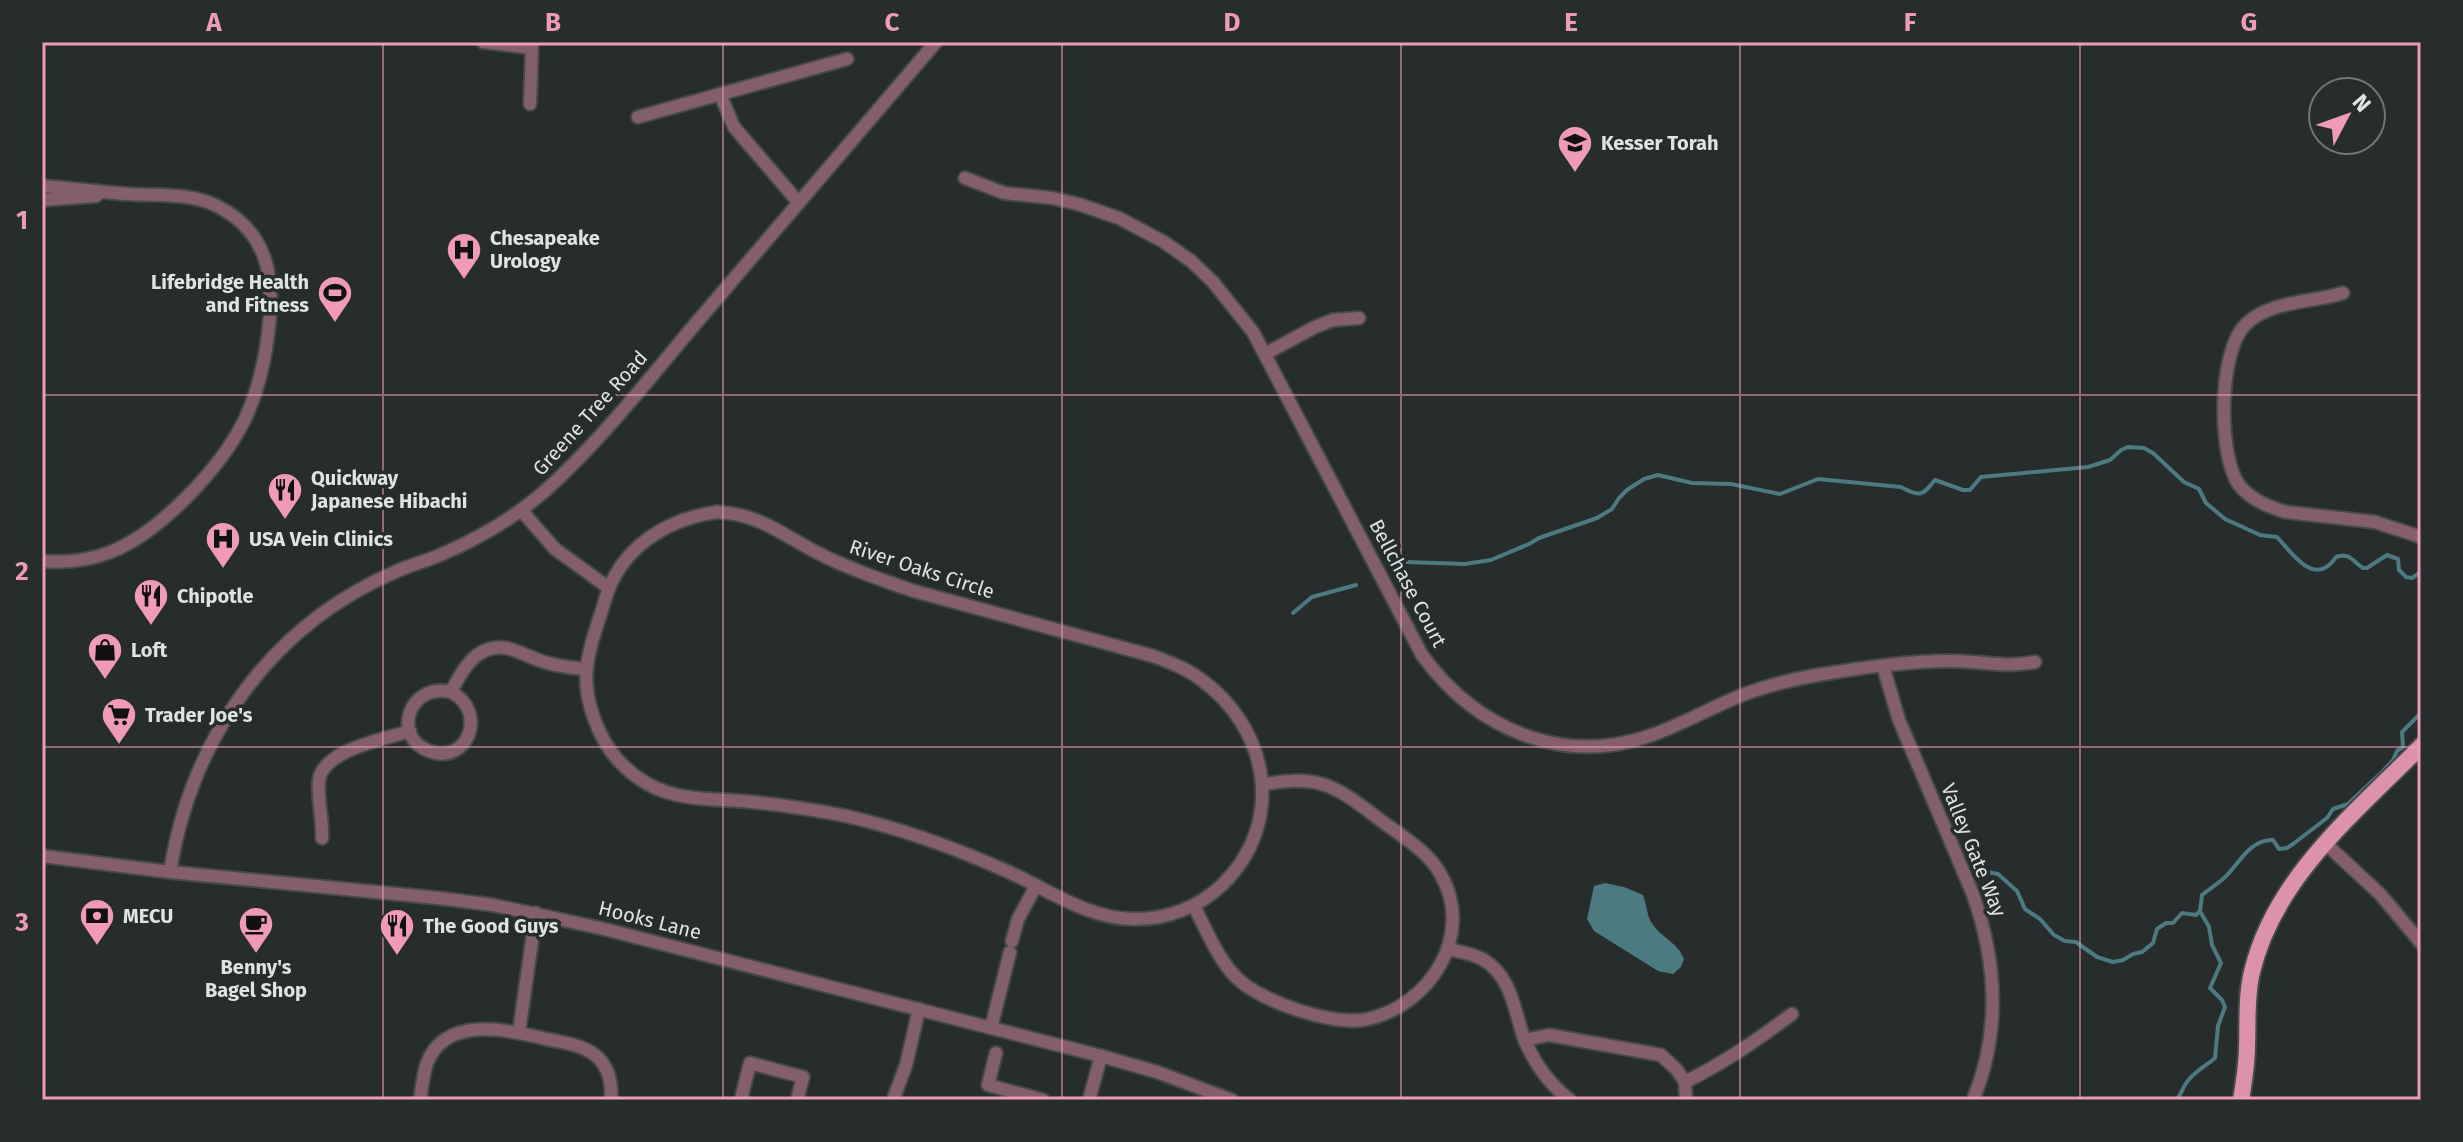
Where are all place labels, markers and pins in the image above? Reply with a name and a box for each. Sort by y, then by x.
school or university icon: Kesser Torah [1556,124,1594,174]
place label: Kesser Torah [1601,131,1719,155]
place label: Chesapeake Urology [490,226,600,273]
hospital icon: Chesapeake Urology [445,231,483,281]
place label: Lifebridge Health and Fitness [151,270,309,317]
sports icon: Lifebridge Health and Fitness [316,274,354,324]
place label: Quickway Japanese Hibachi [310,466,467,513]
restaurant icon: Quickway Japanese Hibachi [266,471,304,521]
hospital icon: USA Vein Clinics [204,520,242,570]
place label: USA Vein Clinics [249,527,393,551]
restaurant icon: Chipotle [132,577,170,627]
place label: Chipotle [177,584,254,608]
shop icon: Loft [86,631,124,681]
place label: Loft [131,638,168,662]
supermarket icon: Trader Joe's [100,696,138,746]
place label: Trader Joe's [145,703,253,727]
bank icon: MECU [78,897,116,947]
place label: MECU [123,904,173,928]
cafe icon: Benny's Bagel Shop [237,905,275,955]
restaurant icon: The Good Guys [378,907,416,957]
place label: The Good Guys [423,914,559,938]
place label: Benny's Bagel Shop [205,955,307,1002]

